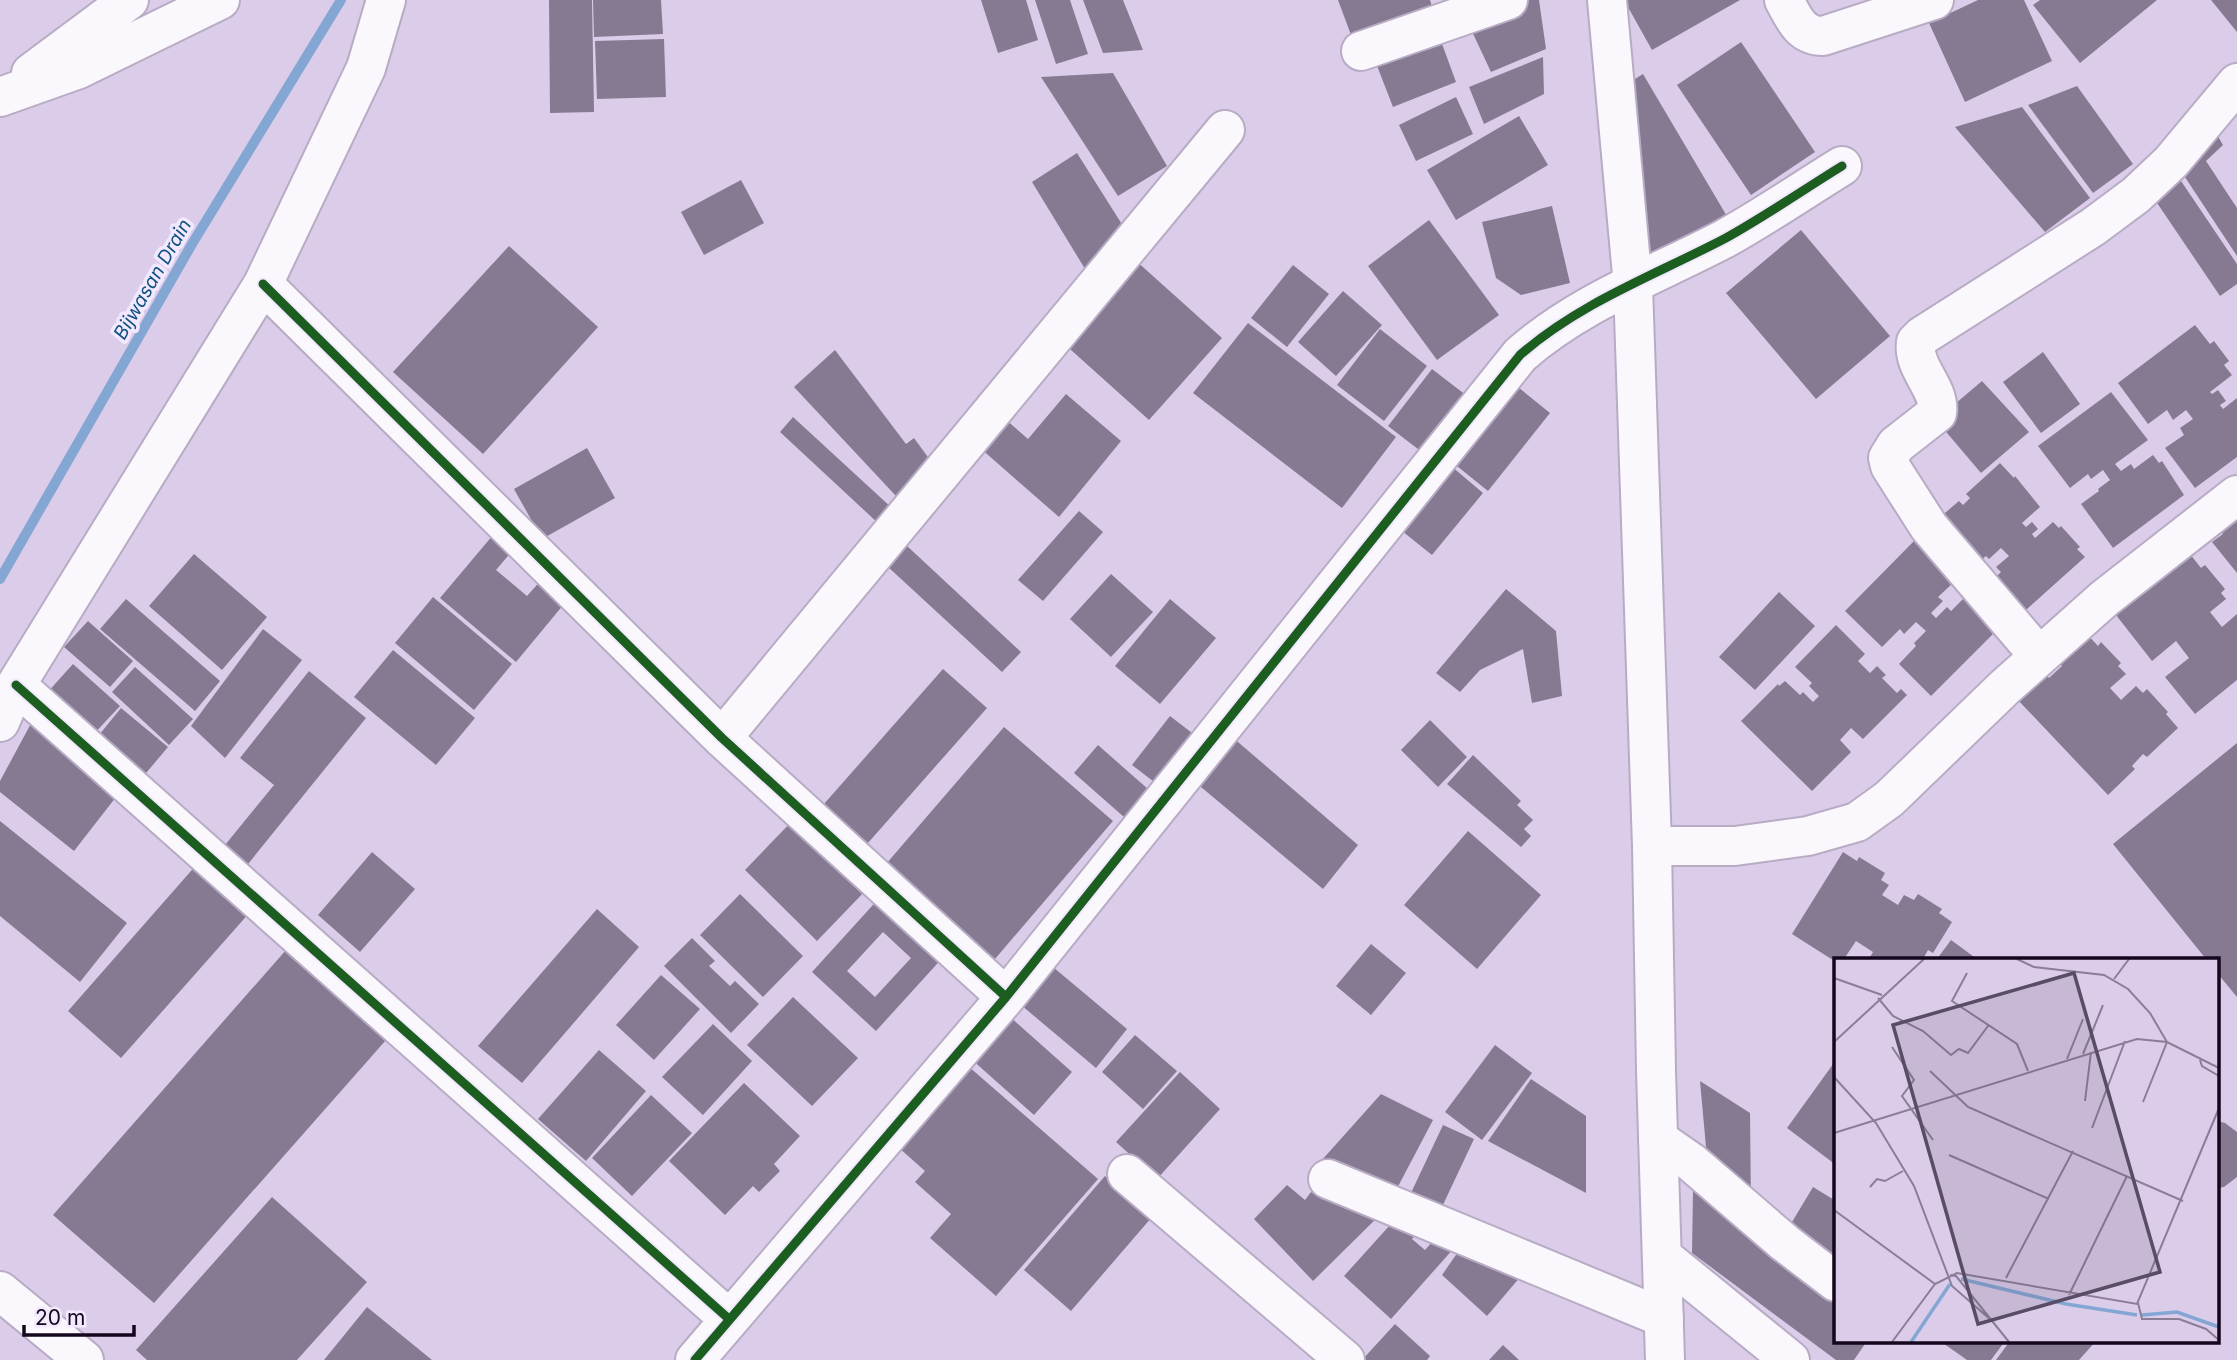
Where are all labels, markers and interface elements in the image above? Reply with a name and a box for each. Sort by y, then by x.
water label: Bijwasan Drain [109,215,196,343]
inset map [1834,958,2220,1342]
scale bar [24,1294,135,1338]
text: 20 m [35,1305,85,1330]

